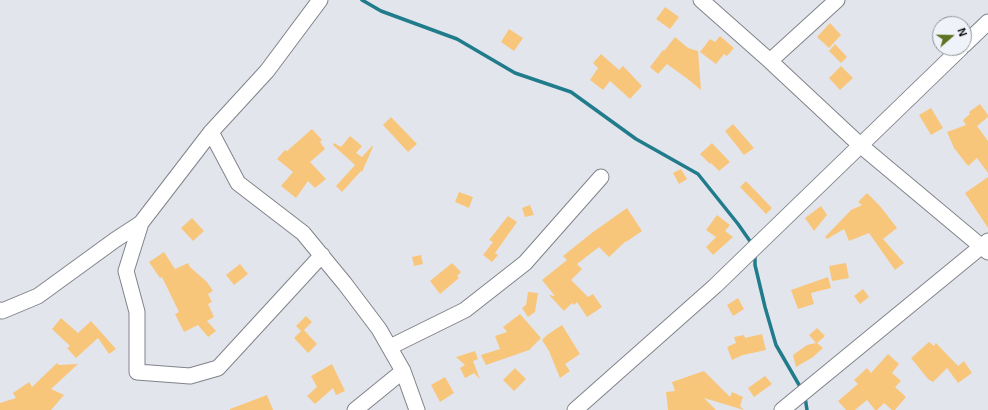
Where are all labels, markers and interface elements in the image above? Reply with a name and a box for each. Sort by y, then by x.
north arrow [932,16,972,56]
text: N [955,26,969,38]

